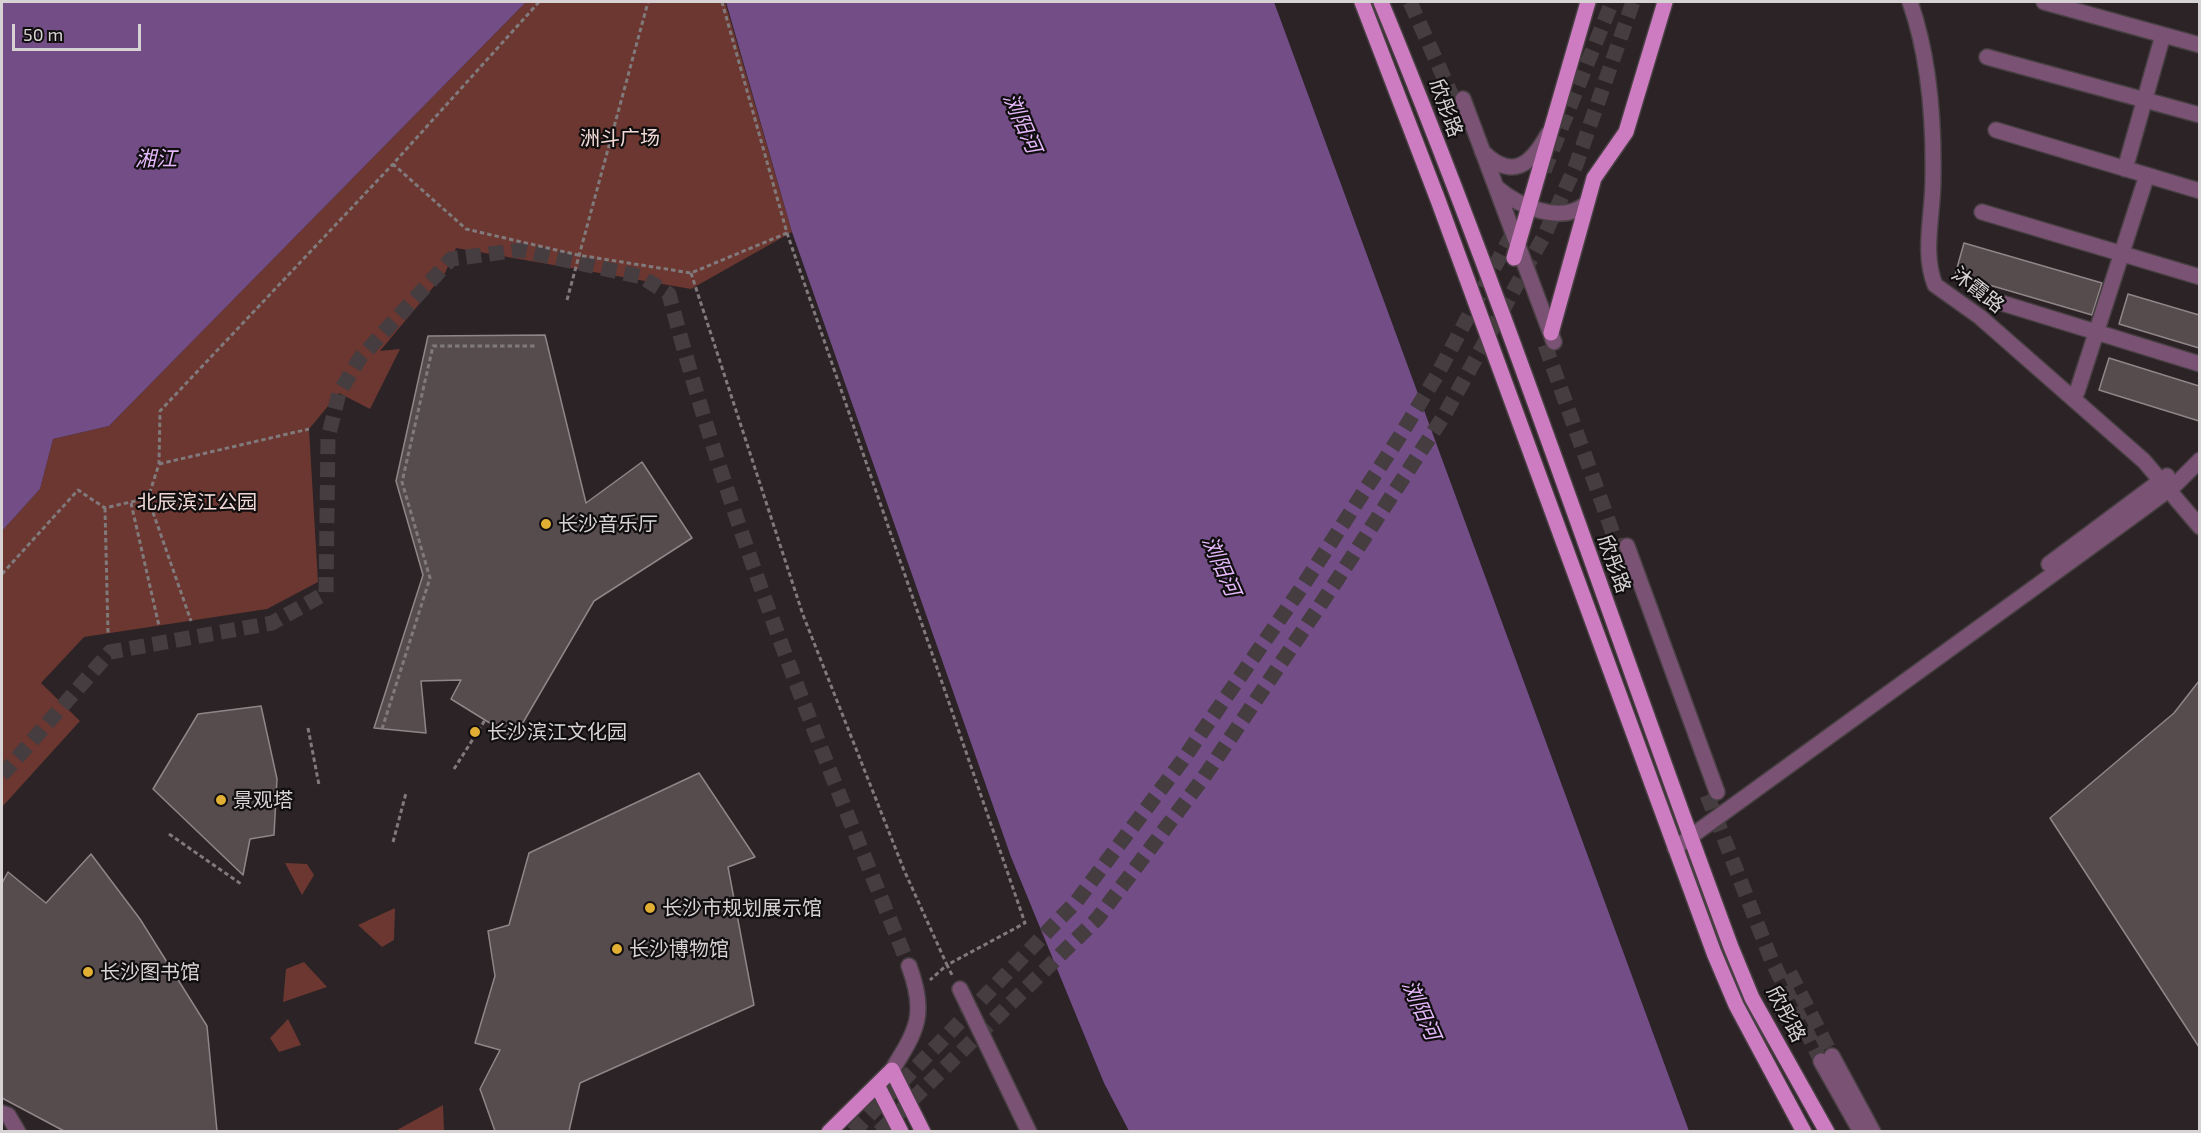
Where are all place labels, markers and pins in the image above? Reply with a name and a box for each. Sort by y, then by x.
place label: 长沙音乐厅 [558,512,658,536]
marker: 长沙音乐厅 [539,517,553,531]
place label: 长沙滨江文化园 [487,720,627,744]
marker: 长沙滨江文化园 [468,725,482,739]
place label: 景观塔 [233,788,293,812]
marker: 景观塔 [214,793,228,807]
place label: 长沙市规划展示馆 [662,896,822,920]
marker: 长沙市规划展示馆 [643,901,657,915]
place label: 长沙博物馆 [629,937,729,961]
marker: 长沙博物馆 [610,942,624,956]
place label: 长沙图书馆 [100,960,200,984]
marker: 长沙图书馆 [81,965,95,979]

